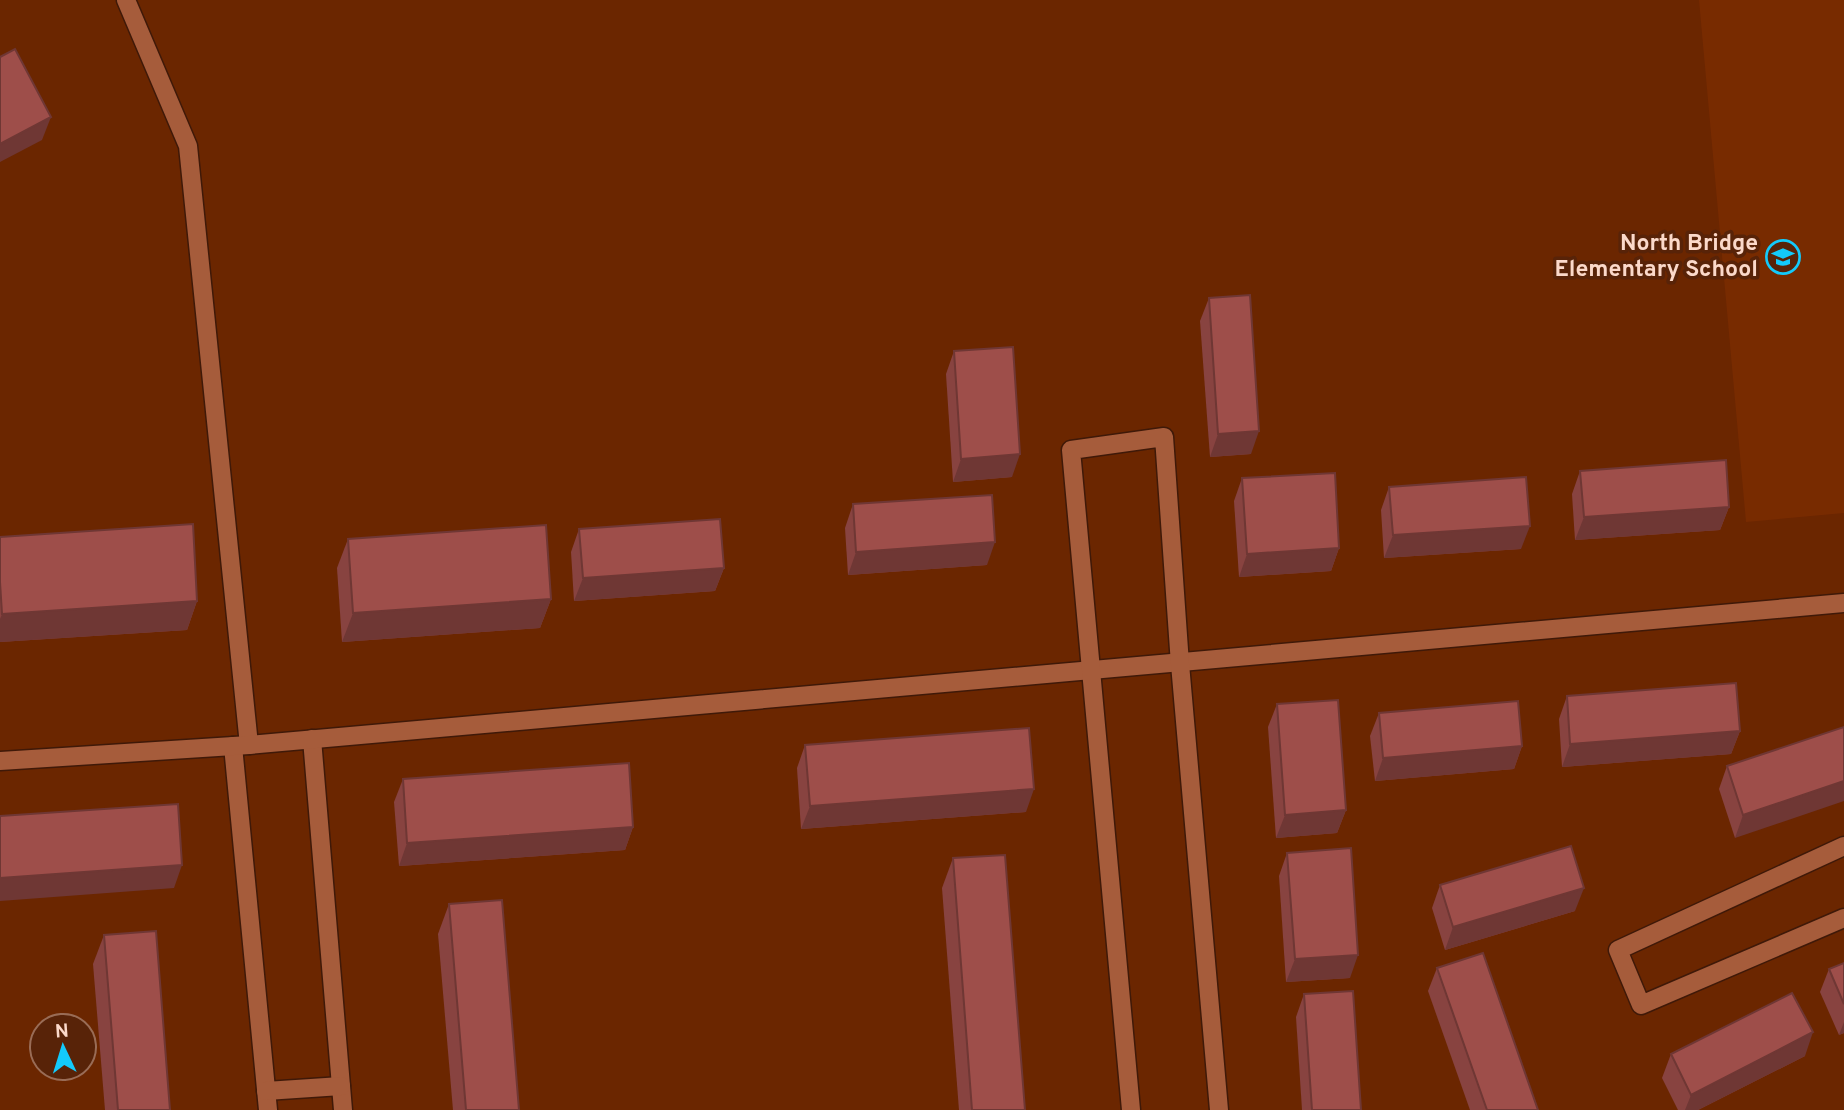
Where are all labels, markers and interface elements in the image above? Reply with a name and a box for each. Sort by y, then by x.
place label: North Bridge Elementary School [1554,230,1758,285]
school or university icon: North Bridge Elementary School [1764,238,1802,276]
north arrow [28,1012,98,1082]
text: N [54,1020,70,1044]

